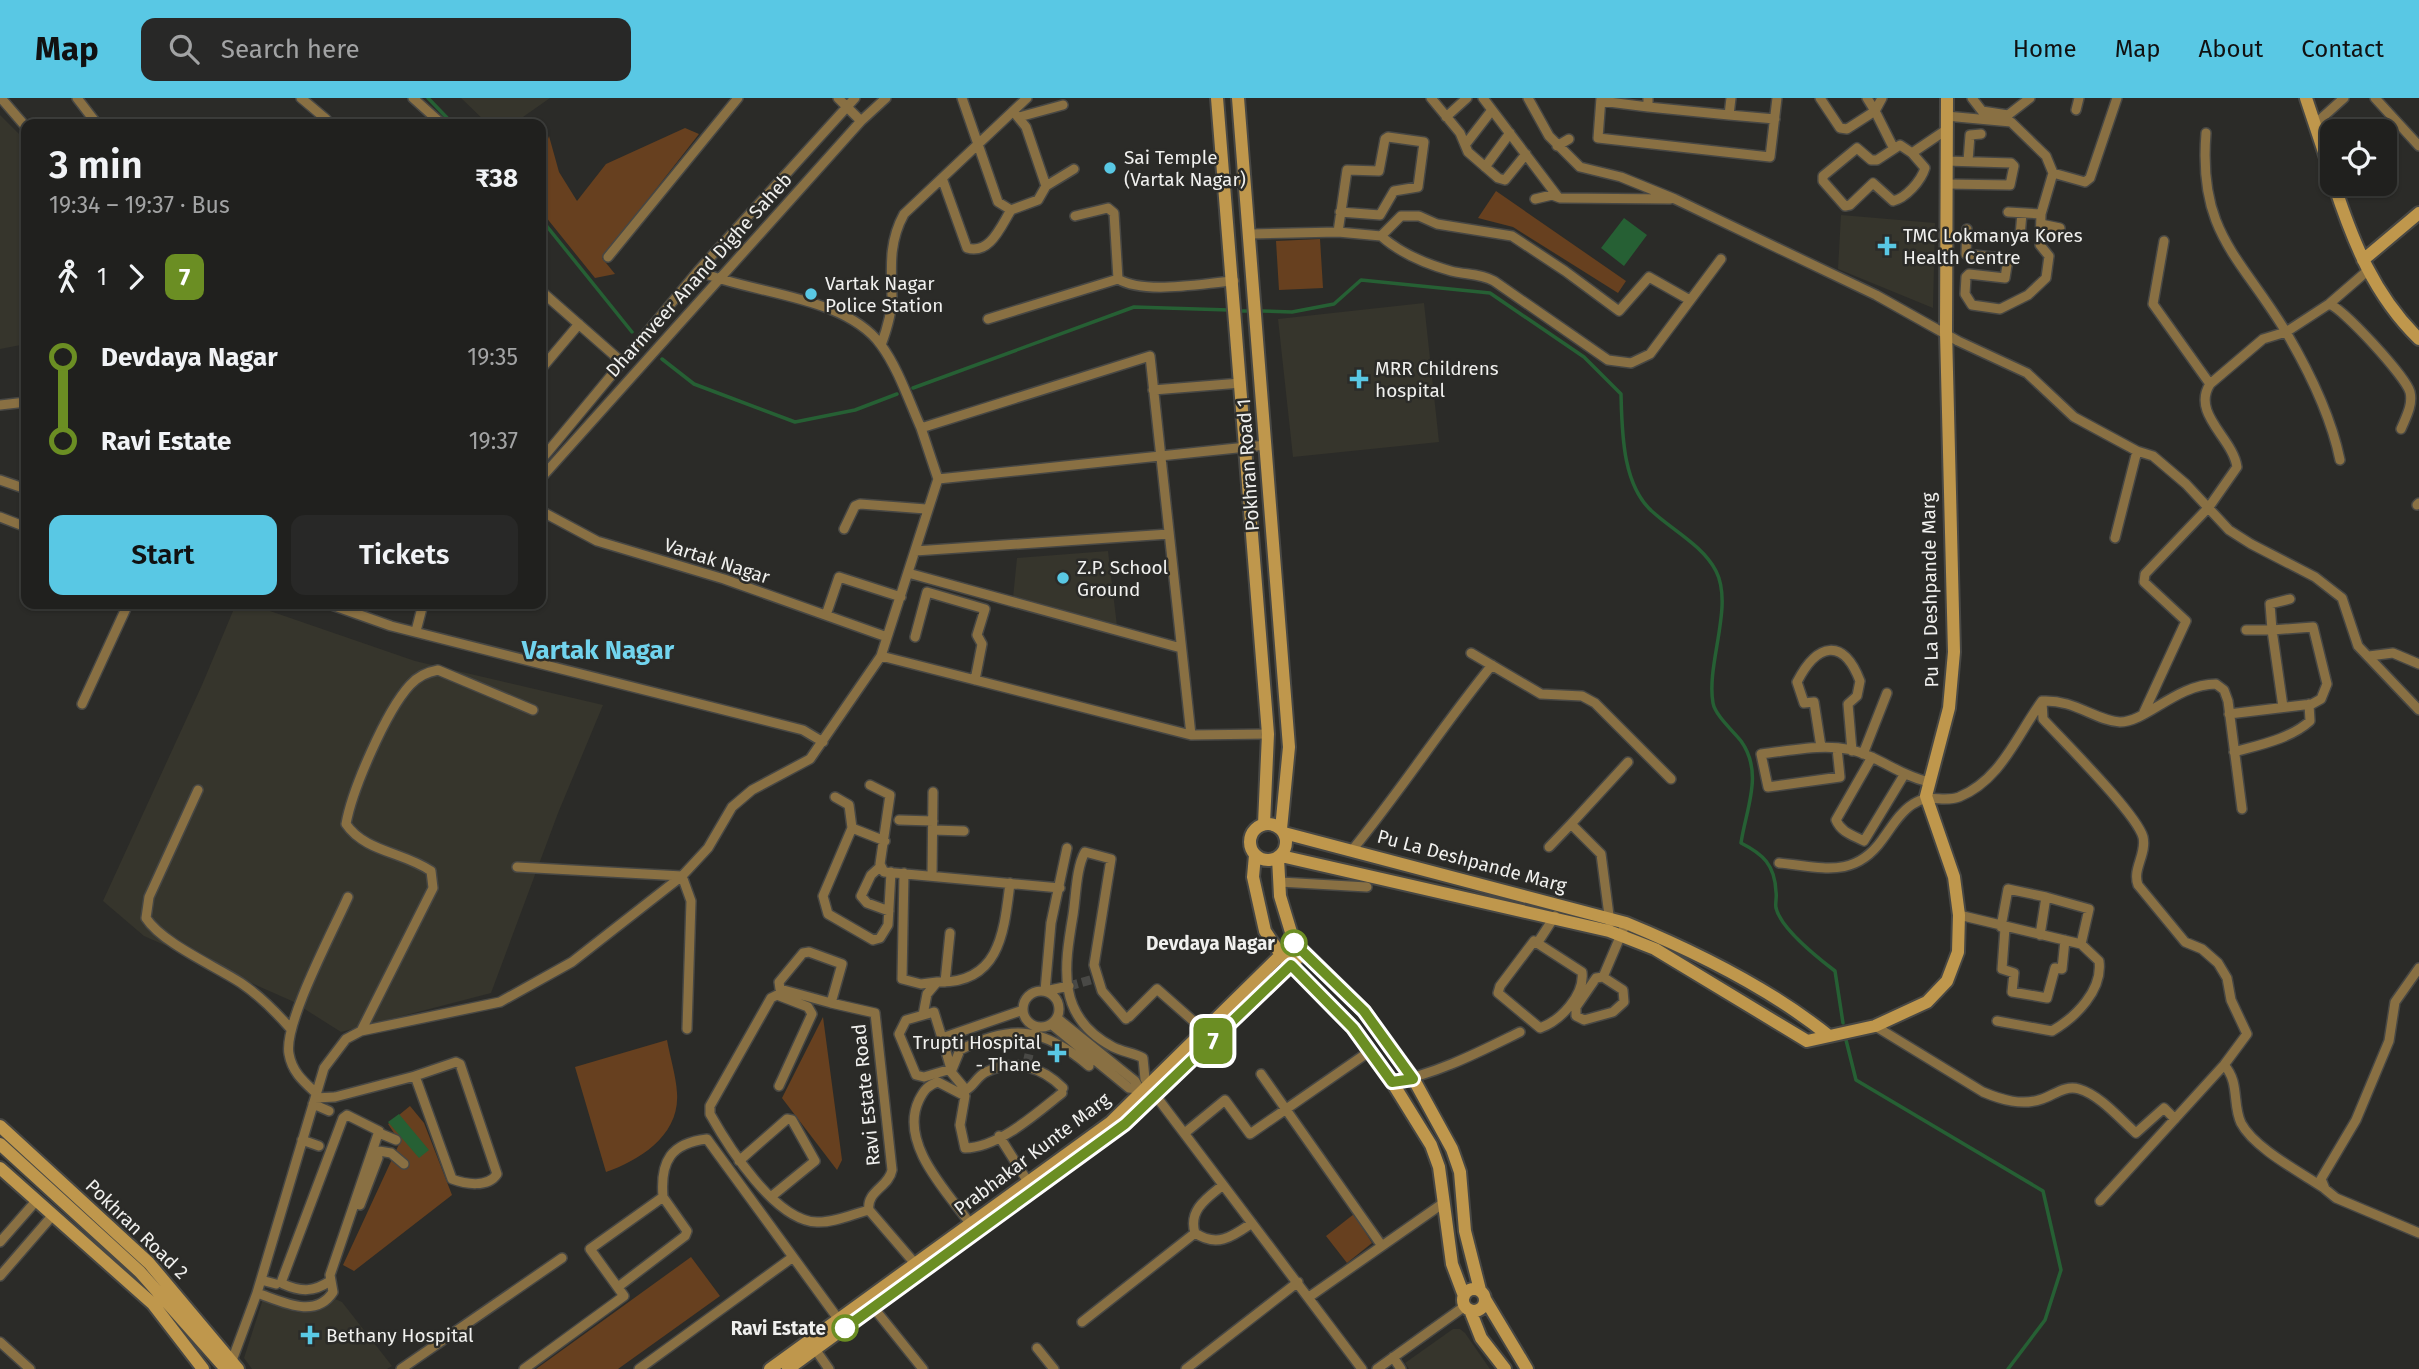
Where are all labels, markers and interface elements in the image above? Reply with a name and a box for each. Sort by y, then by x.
search box [141,18,631,81]
text: Map [35,29,99,69]
icon: search [165,30,203,68]
text: Search here [221,34,360,65]
text: Home [2013,35,2077,63]
text: Map [2115,35,2161,63]
text: About [2199,35,2263,63]
text: Contact [2301,35,2384,63]
map controls [2320,119,2397,196]
button: locate [2320,119,2397,196]
text: 3 min [49,142,143,188]
place label: Sai Temple (Vartak Nagar) [1124,146,1246,191]
marker: Sai Temple (Vartak Nagar) [1102,160,1118,176]
text: ₹38 [475,163,518,194]
street label: Dharmveer Anand Dighe Saheb [601,168,797,382]
text: 19:34 – 19:37 · Bus [49,191,230,219]
place label: TMC Lokmanya Kores Health Centre [1903,224,2083,269]
marker: TMC Lokmanya Kores Health Centre [1877,236,1897,256]
icon: walk [49,258,87,296]
icon: forward [117,258,155,296]
text: 1 [97,263,107,291]
text: 7 [179,263,190,291]
place label: Vartak Nagar Police Station [825,272,943,317]
marker: Vartak Nagar Police Station [803,286,819,302]
text: Devdaya Nagar [101,342,278,373]
text: 19:35 [467,343,518,371]
place label: MRR Childrens hospital [1375,357,1499,402]
marker: MRR Childrens hospital [1349,369,1369,389]
street label: Pokhran Road 1 [1232,398,1264,532]
text: Ravi Estate [101,426,231,457]
text: 19:37 [469,427,518,455]
street label: Pu La Deshpande Marg [1917,492,1943,688]
button: Start [49,515,277,595]
button: Tickets [291,515,518,595]
street label: Vartak Nagar [661,533,773,589]
place label: Z.P. School Ground [1077,556,1169,601]
marker: Z.P. School Ground [1055,570,1071,586]
district label: Vartak Nagar [521,635,675,666]
street label: Pu La Deshpande Marg [1375,825,1569,897]
marker: Devdaya Nagar [1281,930,1307,956]
place label: Devdaya Nagar [1146,932,1275,955]
line badge: 7 [1190,1018,1236,1064]
street label: Ravi Estate Road [847,1023,885,1167]
text: 7 [1207,1027,1219,1055]
place label: Trupti Hospital - Thane [913,1031,1041,1076]
marker: Trupti Hospital - Thane [1047,1043,1067,1063]
street label: Prabhakar Kunte Marg [949,1088,1115,1220]
street label: Pokhran Road 2 [81,1174,193,1284]
marker: Ravi Estate [832,1315,858,1341]
place label: Ravi Estate [731,1317,826,1340]
place label: Bethany Hospital [326,1324,474,1347]
marker: Bethany Hospital [300,1325,320,1345]

